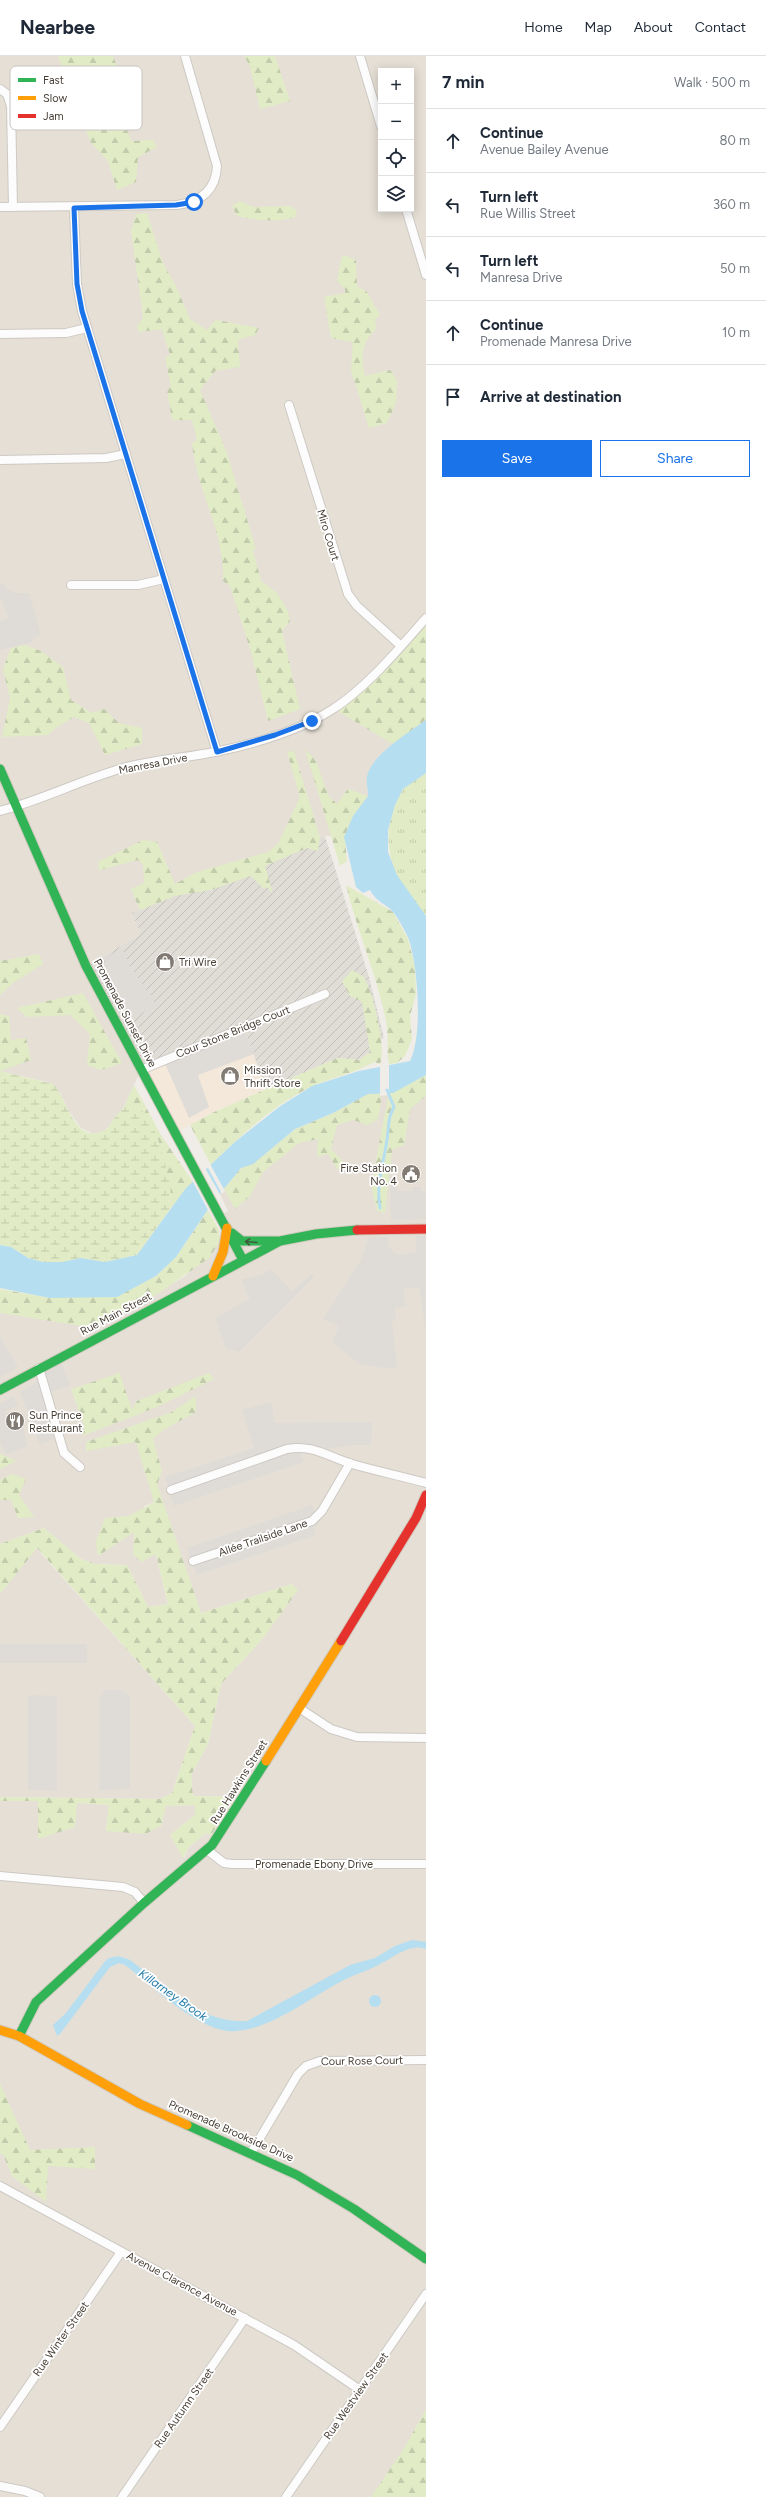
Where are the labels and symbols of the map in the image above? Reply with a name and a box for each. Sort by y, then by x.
legend [10,66,142,130]
text: Fast [43,74,64,87]
text: Slow [43,92,67,105]
text: Jam [43,110,64,123]
route start [185,193,203,211]
street label: Miro Court [314,508,342,562]
route end [303,712,321,730]
street label: Manresa Drive [118,751,188,777]
shop icon: Tri Wire [154,951,176,973]
street label: Promenade Sunset Drive [91,956,159,1070]
place label: Tri Wire [179,956,216,969]
street label: Cour Stone Bridge Court [174,1003,292,1061]
place label: Mission Thrift Store [244,1064,300,1090]
shop icon: Mission Thrift Store [219,1065,241,1087]
place label: Fire Station No. 4 [340,1162,397,1188]
public building icon: Fire Station No. 4 [400,1163,422,1185]
one-way arrow [245,1238,258,1245]
street label: Rue Main Street [78,1290,154,1338]
place label: Sun Prince Restaurant [29,1409,83,1435]
restaurant icon: Sun Prince Restaurant [4,1410,26,1432]
street label: Allée Trailside Lane [217,1517,309,1559]
street label: Rue Hawkins Street [208,1737,270,1827]
street label: Promenade Ebony Drive [255,1858,373,1871]
water label: Killarney Brook [136,1966,211,2024]
street label: Cour Rose Court [321,2054,403,2068]
street label: Promenade Brookside Drive [166,2097,296,2165]
street label: Avenue Clarence Avenue [124,2249,240,2319]
street label: Rue Winter Street [30,2299,92,2379]
street label: Rue Westview Street [321,2350,391,2442]
street label: Rue Autumn Street [152,2366,216,2450]

